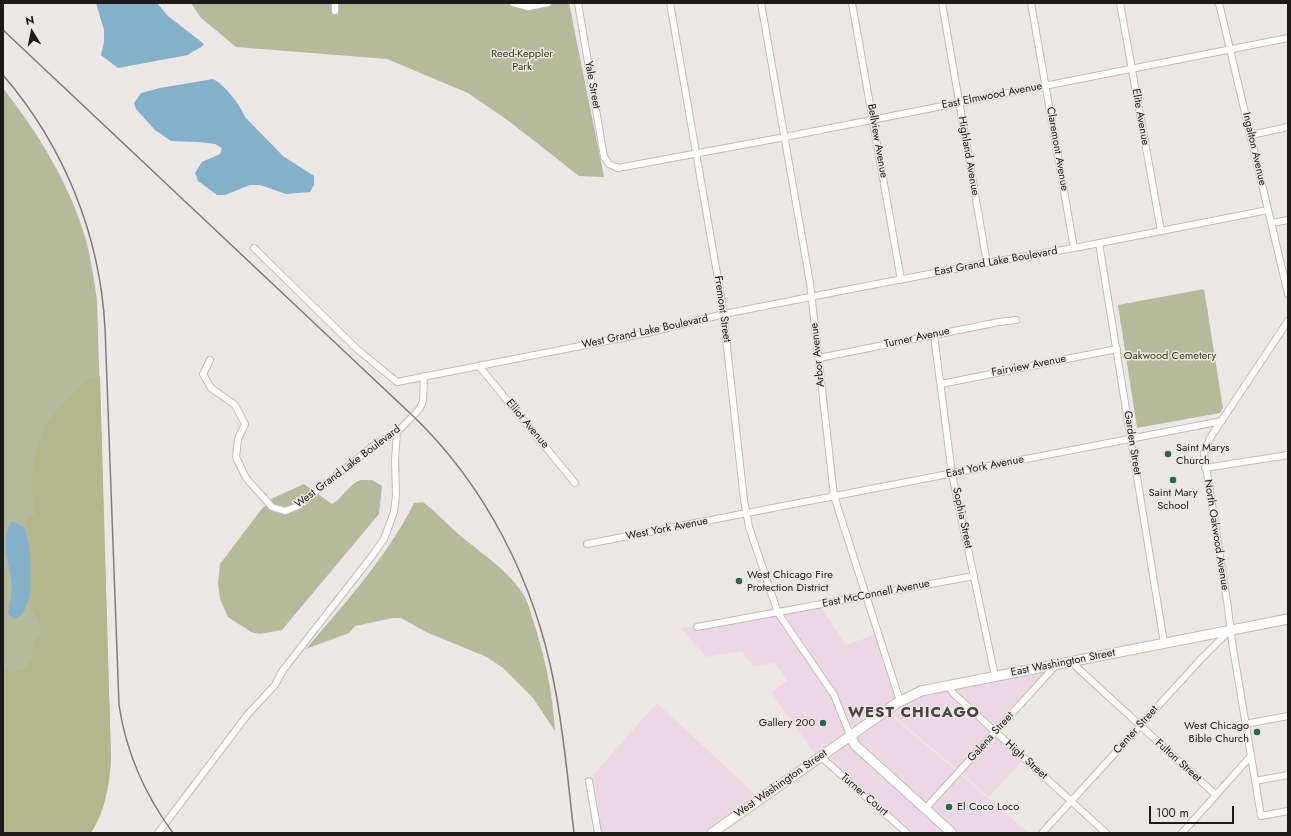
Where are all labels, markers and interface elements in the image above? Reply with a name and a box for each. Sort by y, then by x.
north arrow [12,12,52,52]
text: N [24,12,36,29]
park label: Reed-Keppler Park [491,47,553,73]
street label: Yale Street [581,60,603,110]
street label: East Elmwood Avenue [941,80,1043,112]
street label: Elite Avenue [1129,88,1151,146]
street label: Bellview Avenue [864,103,890,179]
street label: Claremont Avenue [1043,106,1071,192]
street label: Ingalton Avenue [1239,111,1269,187]
street label: Highland Avenue [955,115,981,197]
street label: East Grand Lake Boulevard [933,245,1059,279]
street label: Fremont Street [711,275,733,343]
street label: West Grand Lake Boulevard [581,312,709,352]
street label: Arbor Avenue [808,322,828,388]
street label: Turner Avenue [883,325,951,351]
park label: Oakwood Cemetery [1124,349,1216,363]
street label: Fairview Avenue [991,352,1067,380]
street label: Elliot Avenue [503,397,551,451]
street label: Garden Street [1120,410,1144,476]
street label: West Grand Lake Boulevard [293,423,403,511]
place label: Saint Marys Church [1176,441,1229,467]
marker: Saint Marys Church [1163,449,1173,459]
street label: East York Avenue [945,453,1025,481]
marker: Saint Mary School [1168,475,1178,485]
street label: North Oakwood Avenue [1201,479,1231,591]
street label: Sophia Street [949,486,975,550]
place label: Saint Mary School [1148,486,1198,512]
street label: West York Avenue [625,515,709,543]
place label: West Chicago Fire Protection District [747,568,833,594]
marker: West Chicago Fire Protection District [734,576,744,586]
street label: East McConnell Avenue [821,577,931,611]
street label: East Washington Street [1010,646,1116,680]
street label: Center Street [1111,703,1161,757]
district label: WEST CHICAGO [848,704,980,722]
street label: Galena Street [965,709,1017,765]
place label: Gallery 200 [759,716,815,730]
marker: Gallery 200 [818,718,828,728]
place label: West Chicago Bible Church [1184,719,1249,745]
marker: West Chicago Bible Church [1252,727,1262,737]
street label: Fulton Street [1152,737,1204,785]
street label: High Street [1002,738,1050,782]
street label: West Washington Street [732,747,830,821]
street label: Turner Court [838,771,890,819]
scale bar [1151,798,1236,824]
place label: El Coco Loco [957,800,1019,814]
marker: El Coco Loco [944,802,954,812]
text: 100 m [1156,804,1189,822]

